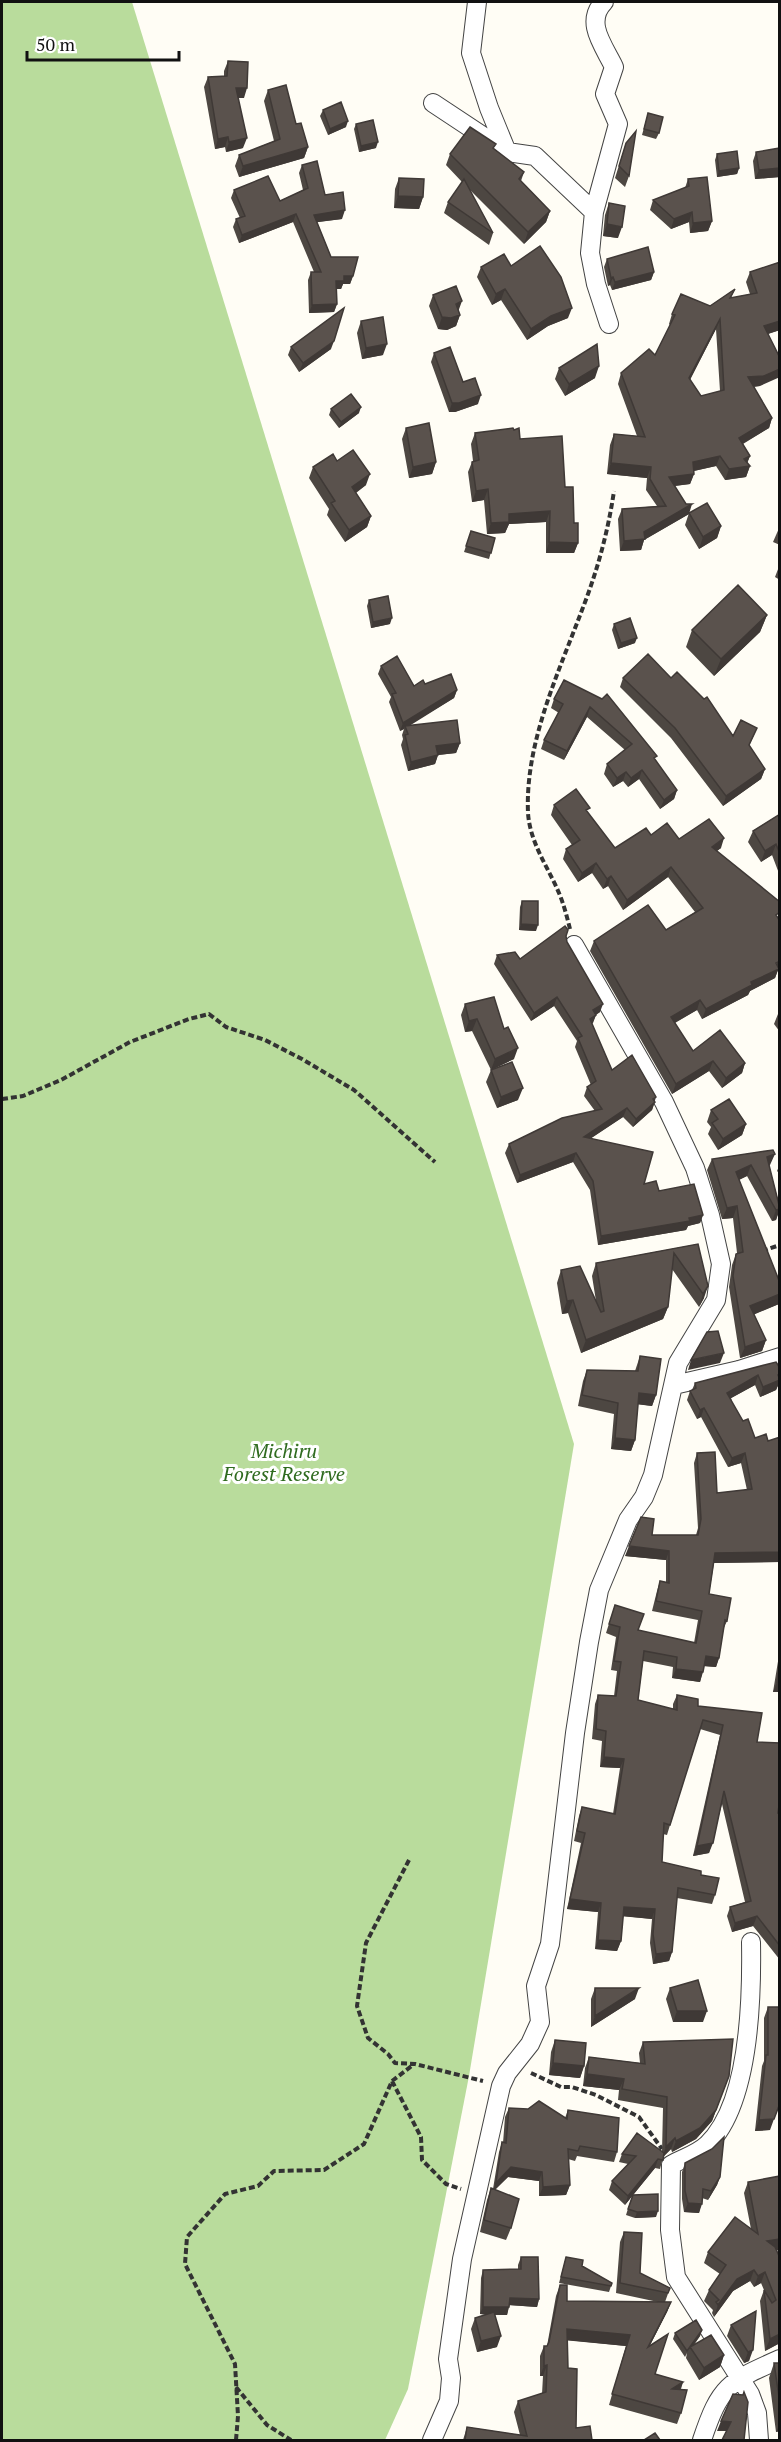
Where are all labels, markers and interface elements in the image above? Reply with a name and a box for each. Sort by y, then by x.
scale bar [27,24,178,62]
text: 50 m [36,32,76,56]
park label: Michiru Forest Reserve [222,1437,345,1487]

